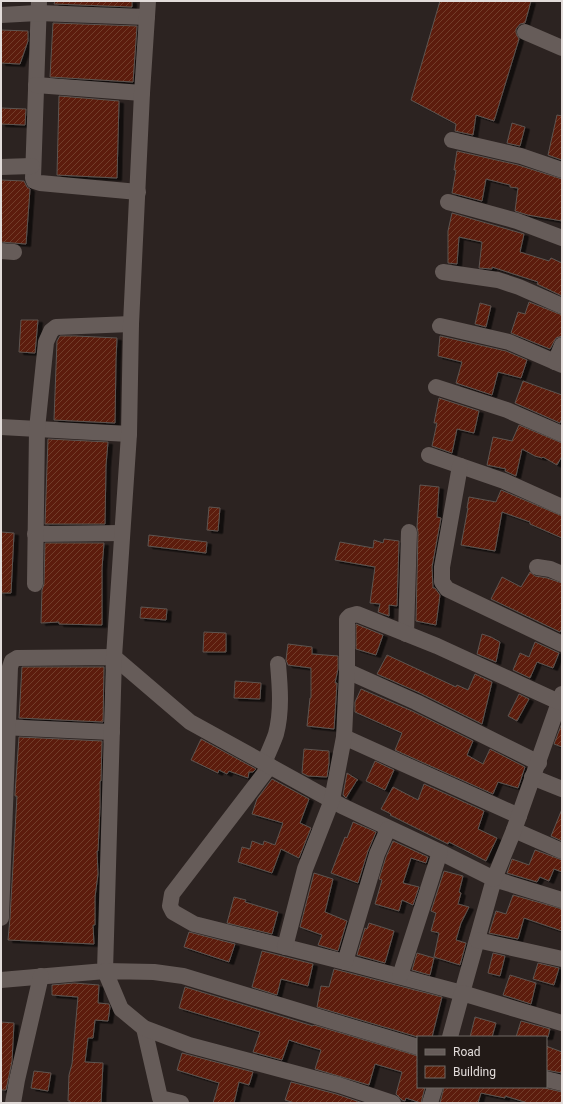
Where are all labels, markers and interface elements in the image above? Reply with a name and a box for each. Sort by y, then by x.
legend [417,1036,547,1088]
text: Road [453,1045,481,1059]
text: Building [453,1065,496,1079]

